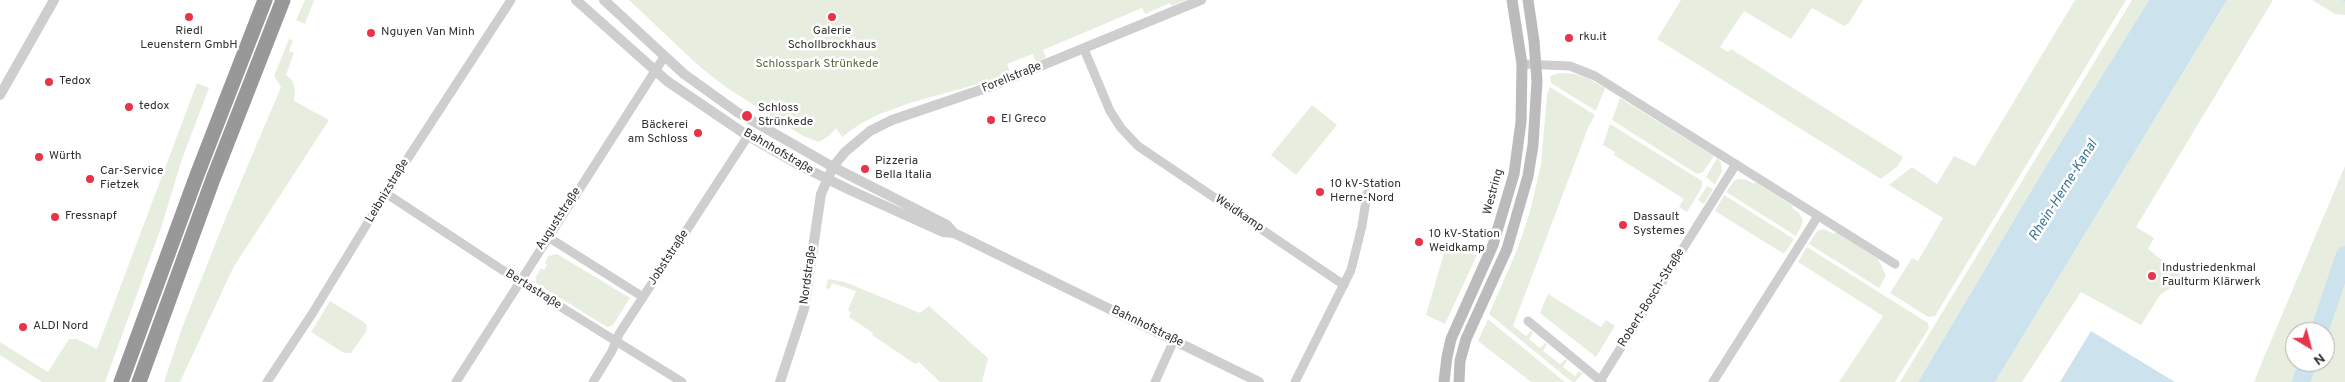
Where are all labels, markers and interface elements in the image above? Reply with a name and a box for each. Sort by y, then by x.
marker: Riedl Leuenstern GmbH [183,11,195,23]
marker: Galerie Schollbrockhaus [826,11,838,23]
place label: Riedl Leuenstern GmbH [140,25,238,53]
place label: Galerie Schollbrockhaus [788,25,876,53]
place label: Nguyen Van Minh [381,26,475,40]
marker: Nguyen Van Minh [365,27,377,39]
place label: rku.it [1579,31,1607,45]
marker: rku.it [1563,32,1575,44]
park label: Schlosspark Strünkede [755,58,879,72]
street label: Forellstraße [980,60,1044,96]
place label: Tedox [59,75,91,89]
marker: Tedox [43,76,55,88]
place label: tedox [139,100,169,114]
marker: tedox [123,101,135,113]
place label: Schloss Strünkede [758,102,813,130]
marker: Schloss Strünkede [740,109,754,123]
place label: El Greco [1001,113,1046,127]
marker: El Greco [985,114,997,126]
place label: Bäckerei am Schloss [628,119,688,147]
street label: Bahnhofstraße [740,126,816,178]
marker: Bäckerei am Schloss [692,127,704,139]
water label: Rhein-Herne-Kanal [2026,137,2102,245]
place label: Würth [49,150,82,164]
marker: Würth [33,151,45,163]
place label: Pizzeria Bella Italia [875,155,931,183]
street label: Leibnizstraße [363,156,413,226]
marker: Pizzeria Bella Italia [859,163,871,175]
place label: Car-Service Fietzek [100,165,163,193]
street label: Westring [1481,167,1507,217]
marker: Car-Service Fietzek [84,173,96,185]
place label: 10 kV-Station Herne-Nord [1330,178,1401,206]
street label: Auguststraße [533,185,585,253]
marker: 10 kV-Station Herne-Nord [1314,186,1326,198]
street label: Weidkamp [1212,192,1266,236]
place label: Fressnapf [65,210,117,224]
marker: Fressnapf [49,211,61,223]
place label: Dassault Systemes [1633,211,1685,239]
marker: Dassault Systemes [1617,219,1629,231]
street label: Jobststraße [646,228,692,288]
place label: 10 kV-Station Weidkamp [1429,228,1500,256]
marker: 10 kV-Station Weidkamp [1413,236,1425,248]
street label: Nordstraße [798,244,820,306]
street label: Robert-Bosch-Straße [1616,246,1688,350]
place label: Industriedenkmal Faulturm Klärwerk [2162,262,2261,290]
street label: Bertastraße [502,267,564,313]
marker: Industriedenkmal Faulturm Klärwerk [2146,270,2158,282]
street label: Bahnhofstraße [1109,303,1185,351]
place label: ALDI Nord [33,320,88,334]
marker: ALDI Nord [17,321,29,333]
north arrow [2285,322,2335,372]
text: N [2310,349,2328,368]

